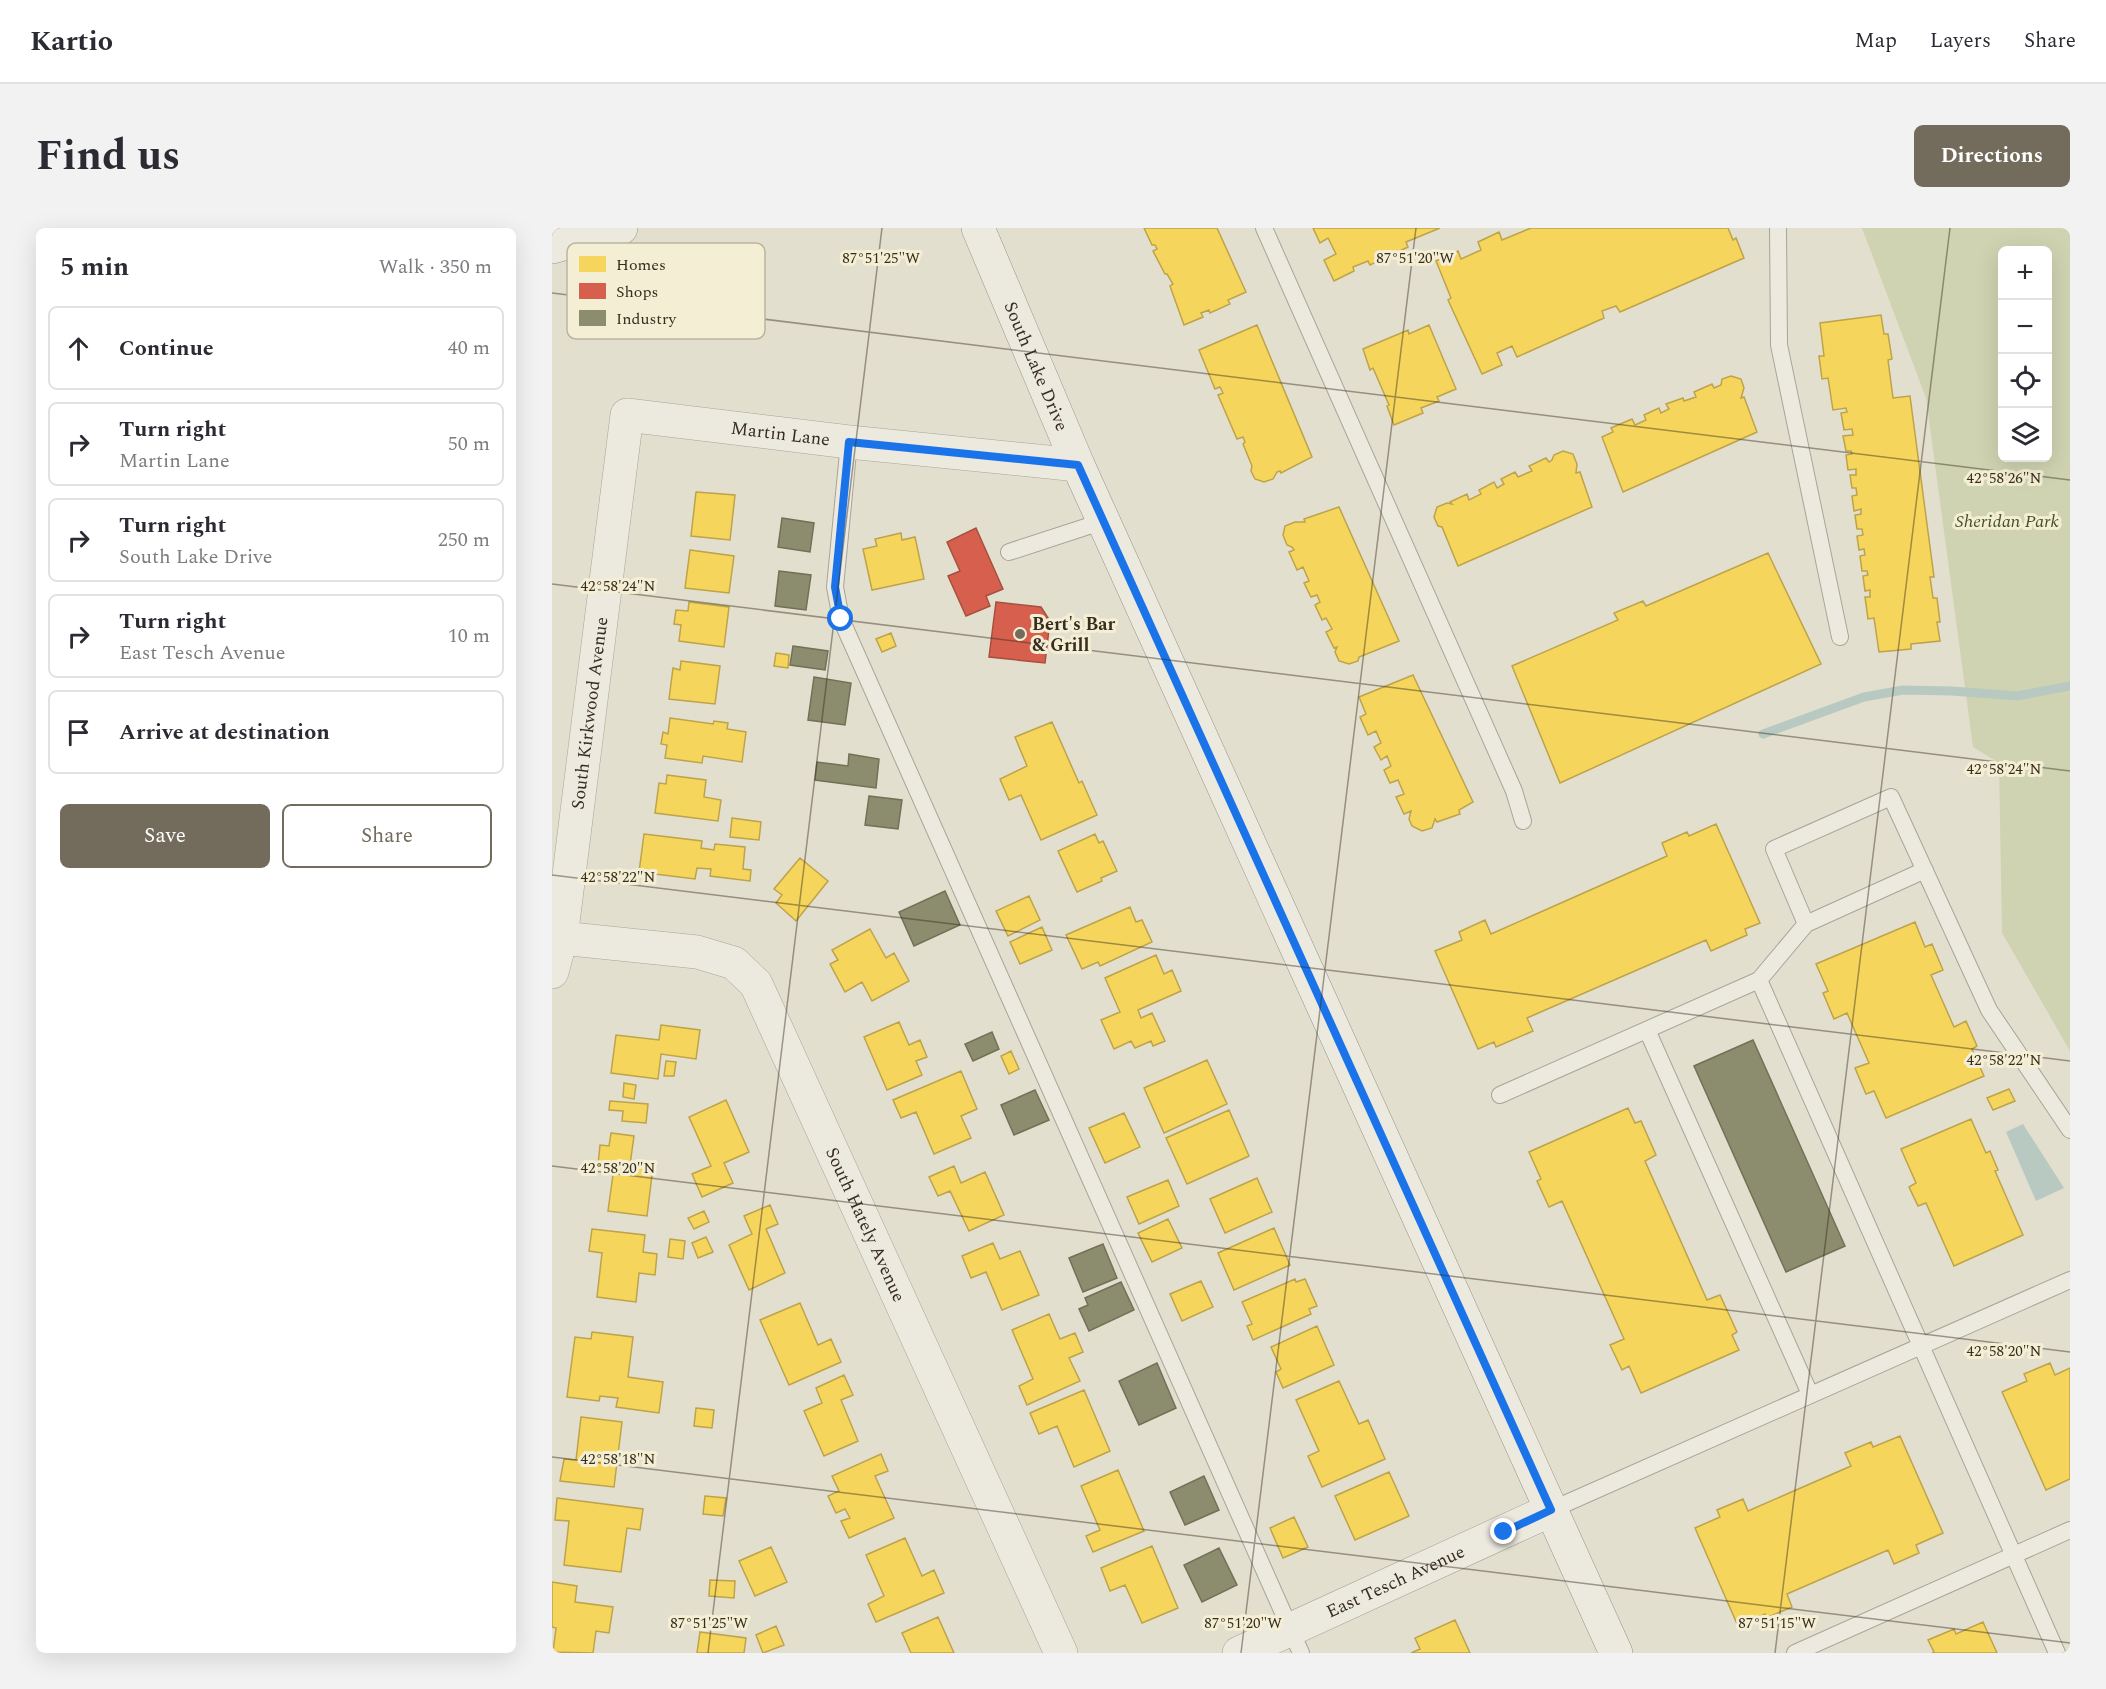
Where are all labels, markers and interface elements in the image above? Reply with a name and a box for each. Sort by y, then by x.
text: Kartio [30,20,113,63]
text: Map [1855,25,1897,57]
text: Layers [1930,25,1991,57]
text: Share [2024,25,2076,57]
text: Find us [36,125,180,188]
button: Directions [1914,125,2070,187]
legend [567,243,765,339]
map controls [1998,246,2052,462]
button: + [1998,246,2052,300]
text: 5 min [60,247,129,287]
text: 87°51'25"W [842,247,920,270]
text: 87°51'20"W [1376,247,1454,270]
text: Walk · 350 m [379,252,492,282]
text: Homes [616,253,666,277]
text: Shops [616,280,658,304]
street label: South Lake Drive [997,297,1076,435]
button: − [1998,300,2052,354]
text: Industry [616,307,677,331]
icon: ahead [62,332,95,365]
text: Continue [119,332,214,365]
text: 40 m [448,333,490,363]
button: locate [1998,354,2052,408]
button: layers [1998,408,2052,462]
text: Turn right [119,413,226,446]
street label: Martin Lane [729,414,832,453]
icon: right [62,428,95,461]
text: 50 m [448,429,490,459]
text: Martin Lane [119,446,230,476]
text: 42°58'26"N [1967,467,2042,490]
park label: Sheridan Park [1955,508,2059,535]
text: Turn right [119,509,226,542]
icon: right [62,524,95,557]
text: 250 m [438,525,490,555]
text: South Lake Drive [119,542,273,572]
text: 42°58'24"N [581,575,656,598]
text: Turn right [119,605,226,638]
route start [827,605,853,631]
place label: Bert's Bar & Grill [1032,611,1116,659]
street label: South Kirkwood Avenue [564,615,615,811]
icon: right [62,620,95,653]
text: 10 m [448,621,490,651]
marker: Bert's Bar & Grill [1013,627,1027,641]
text: East Tesch Avenue [119,638,285,668]
icon: arrive [62,716,95,749]
text: Arrive at destination [119,716,330,749]
text: 42°58'24"N [1967,758,2042,781]
button: Save [60,804,270,868]
button: Share [282,804,492,868]
text: 42°58'22"N [581,866,656,889]
text: 42°58'22"N [1967,1049,2042,1072]
street label: South Hately Avenue [819,1143,913,1306]
text: 42°58'20"N [581,1157,656,1180]
text: 42°58'20"N [1967,1340,2042,1363]
text: 42°58'18"N [581,1448,656,1471]
route end [1490,1518,1516,1544]
street label: East Tesch Avenue [1322,1538,1469,1625]
text: 87°51'25"W [670,1612,748,1635]
text: 87°51'20"W [1204,1612,1282,1635]
text: 87°51'15"W [1738,1612,1816,1635]

